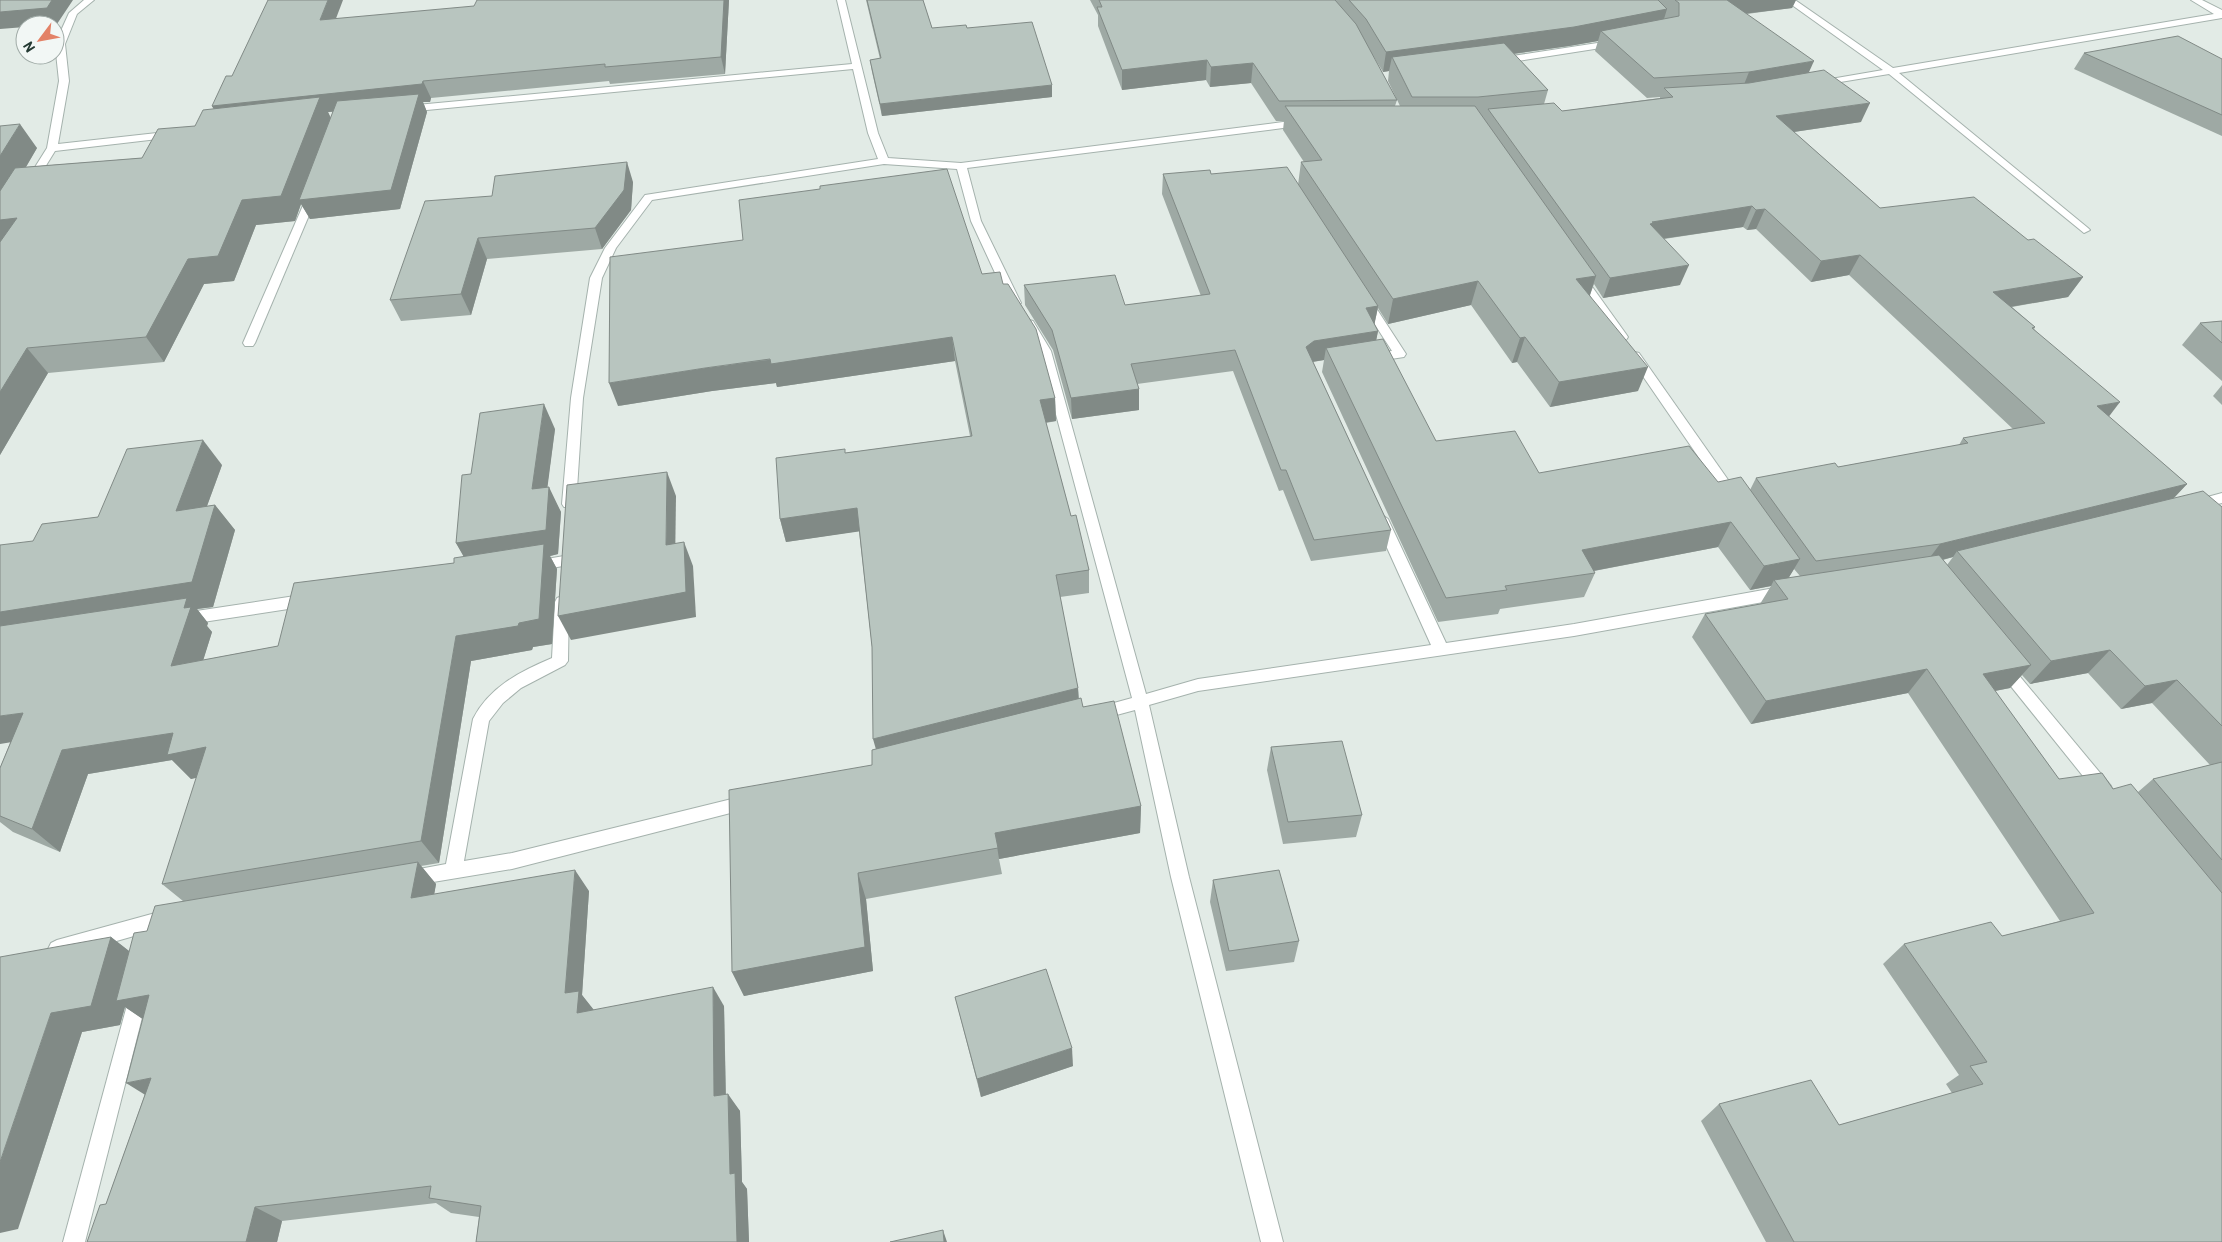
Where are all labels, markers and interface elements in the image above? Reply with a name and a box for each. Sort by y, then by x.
north arrow [15,15,65,65]
text: N [19,39,38,56]

